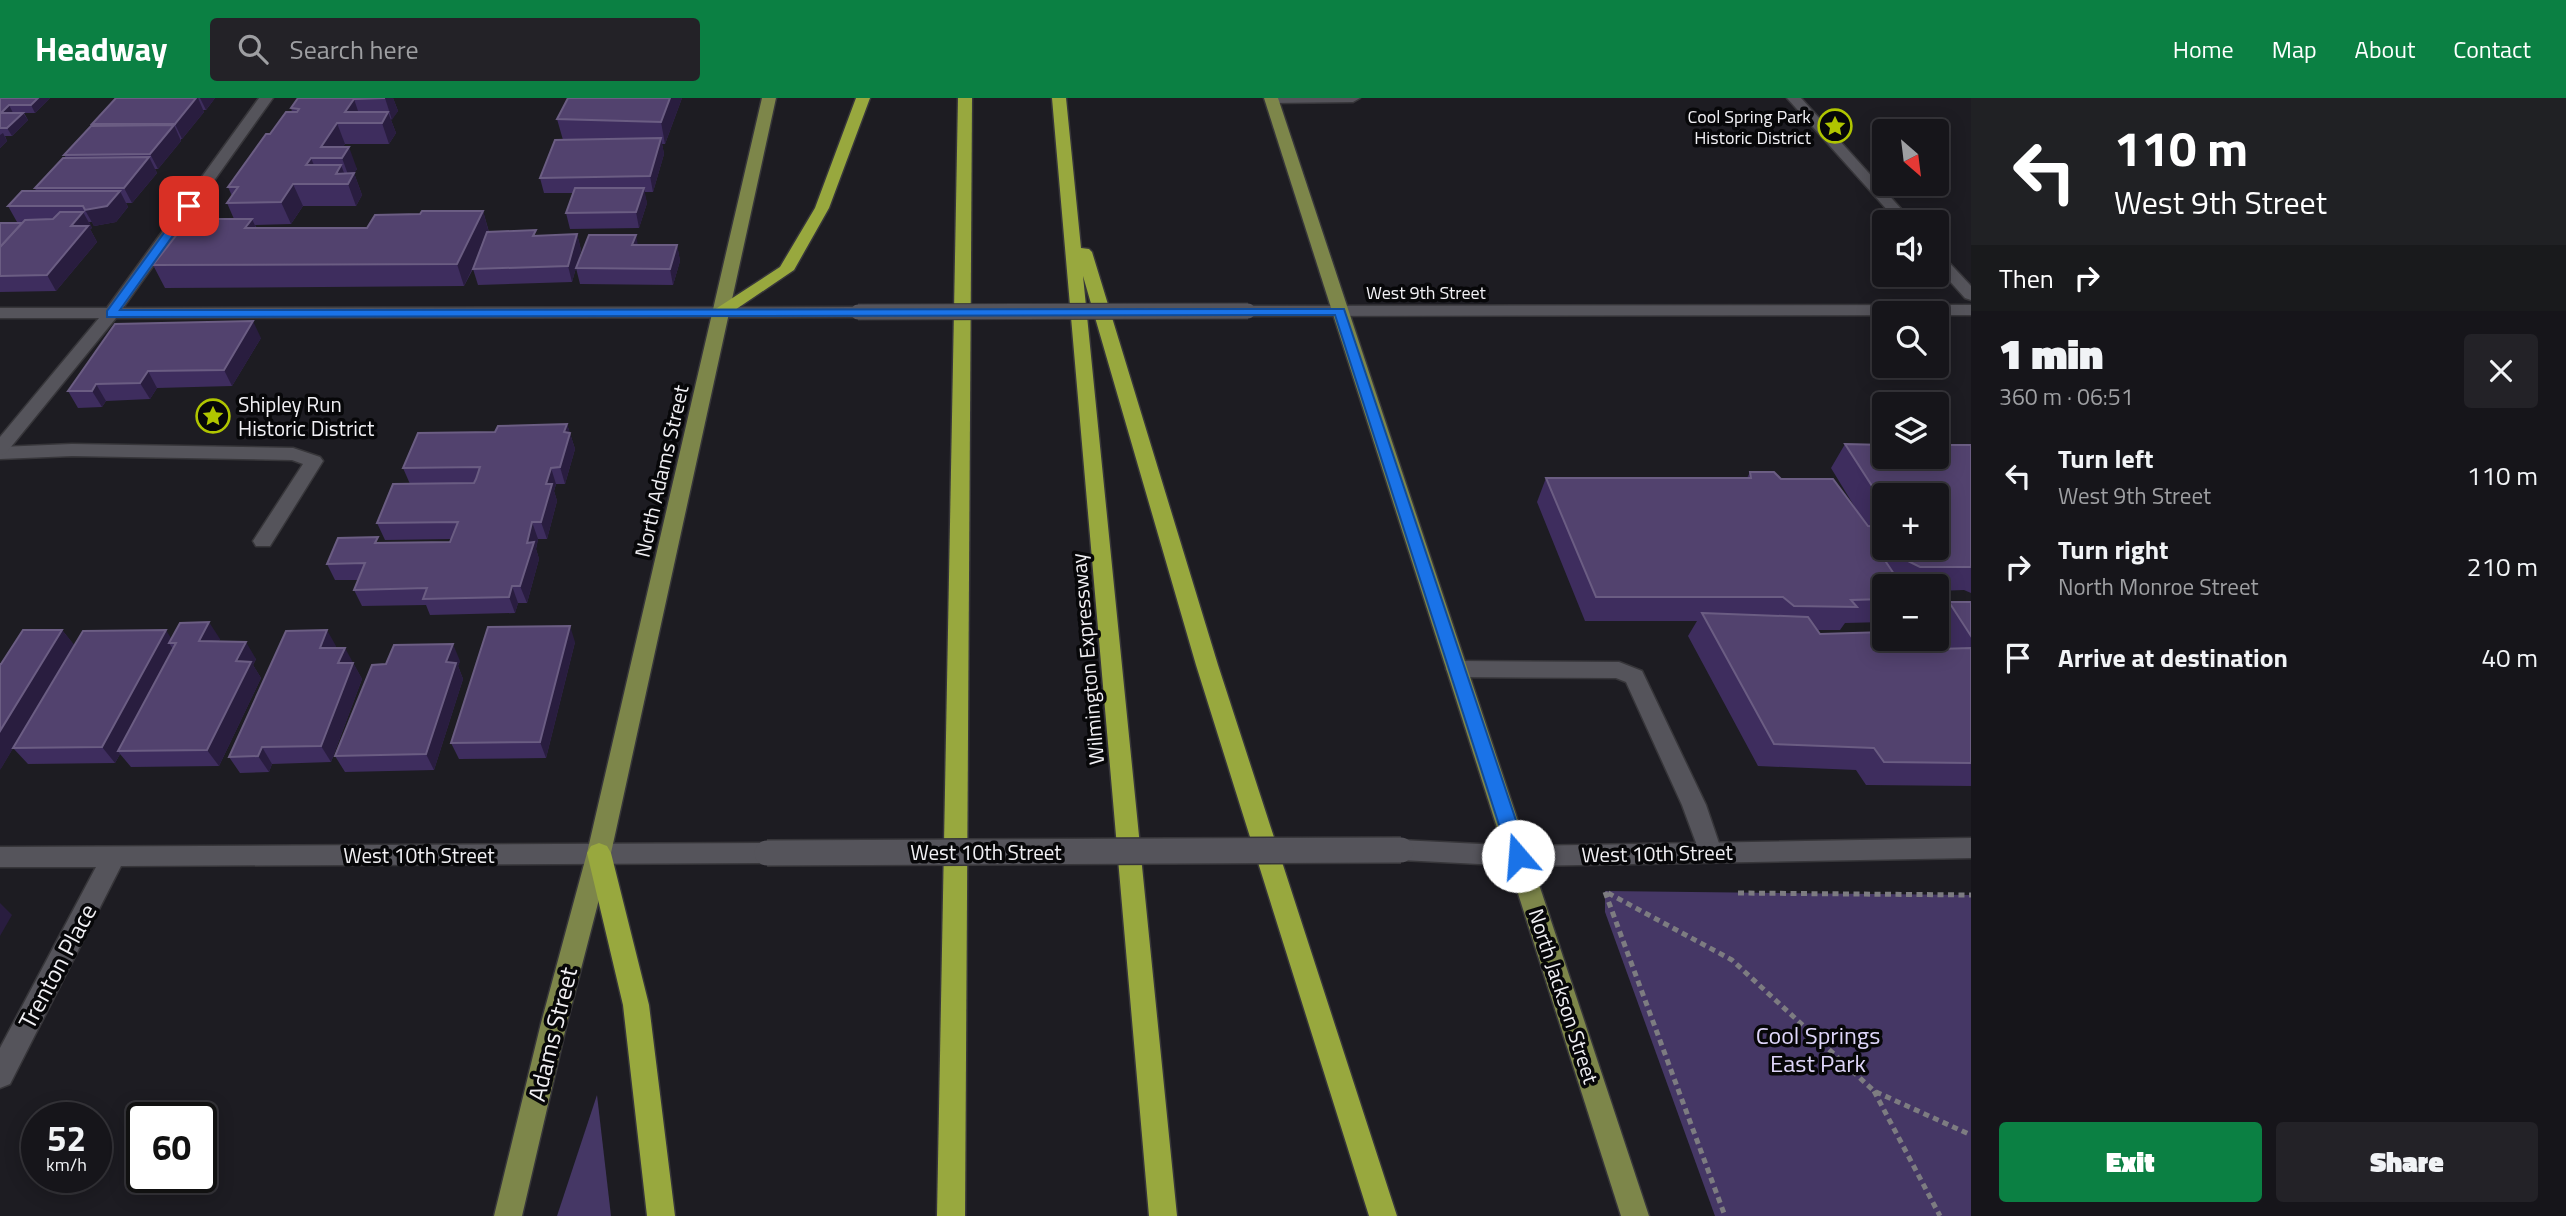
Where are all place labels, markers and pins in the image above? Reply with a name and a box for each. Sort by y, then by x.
place label: Cool Spring Park Historic District [1688,103,1812,151]
place icon: Cool Spring Park Historic District [1816,107,1854,145]
pin [159,176,219,236]
place label: Shipley Run Historic District [238,388,375,444]
place icon: Shipley Run Historic District [194,397,232,435]

